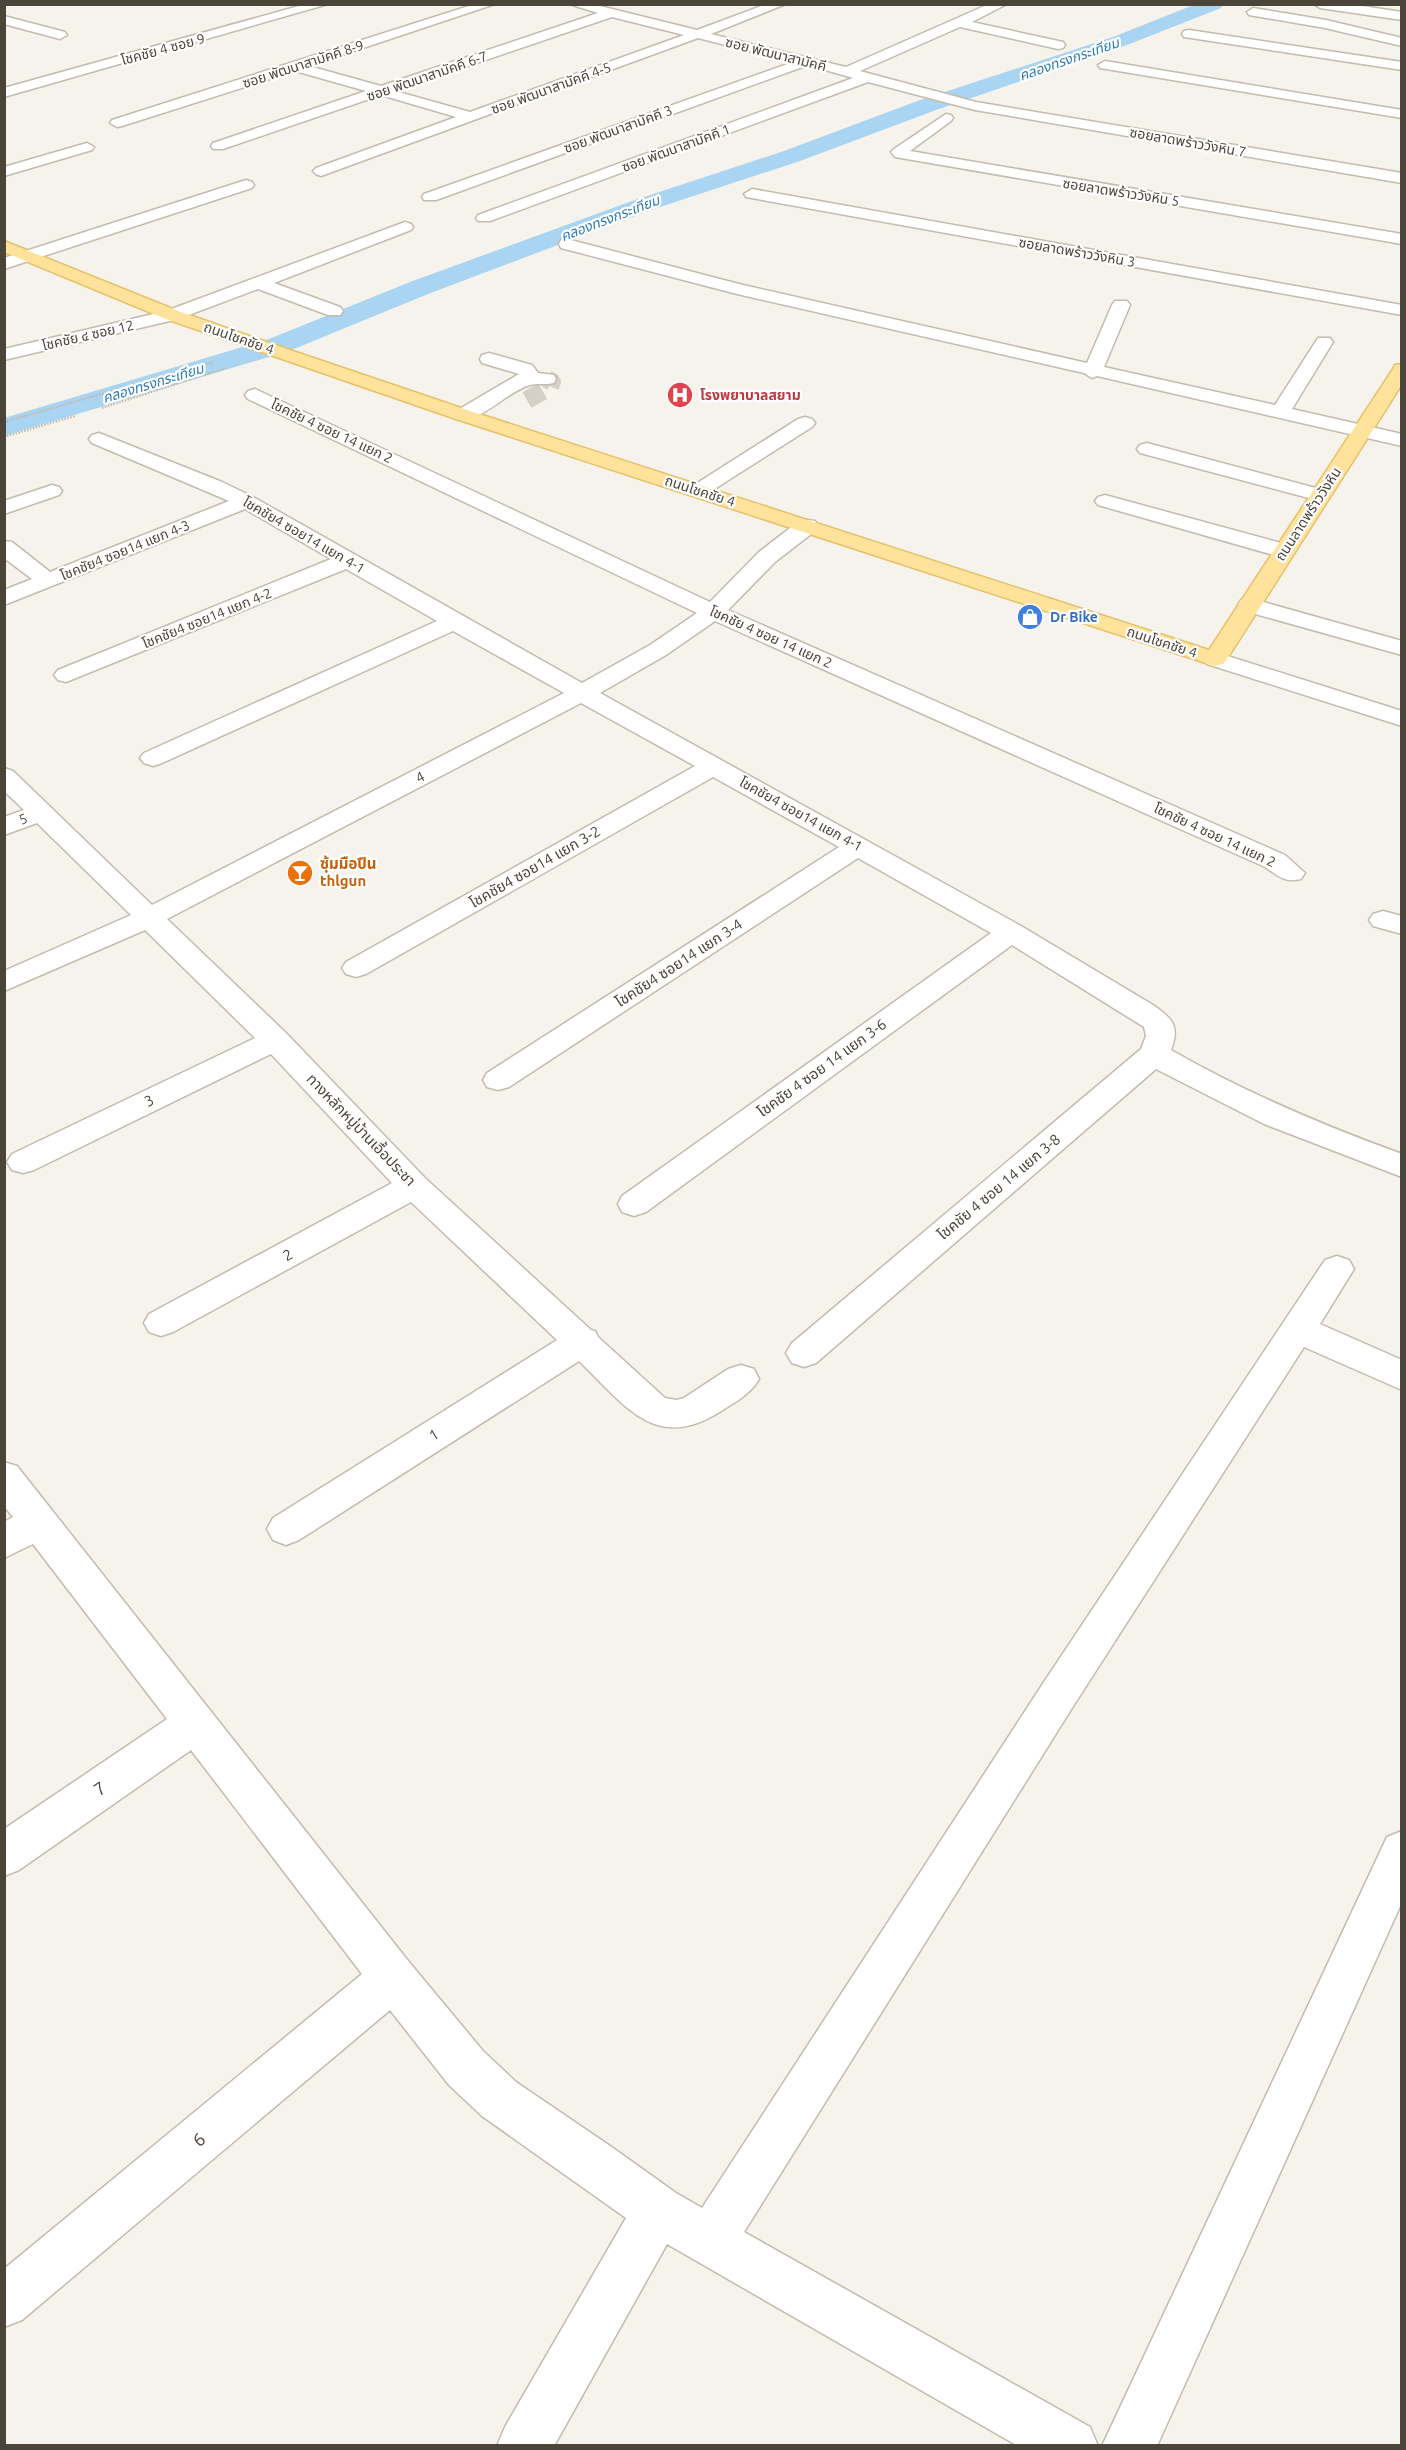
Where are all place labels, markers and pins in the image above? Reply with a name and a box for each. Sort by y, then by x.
hospital icon: โรงพยาบาลสยาม [665,380,695,410]
place label: โรงพยาบาลสยาม [700,387,801,403]
shop icon: Dr Bike [1015,602,1045,632]
place label: Dr Bike [1050,609,1098,625]
place label: ซุ้มมือปืน thlgun [320,855,377,889]
bar icon: ซุ้มมือปืน thlgun [285,858,315,888]

